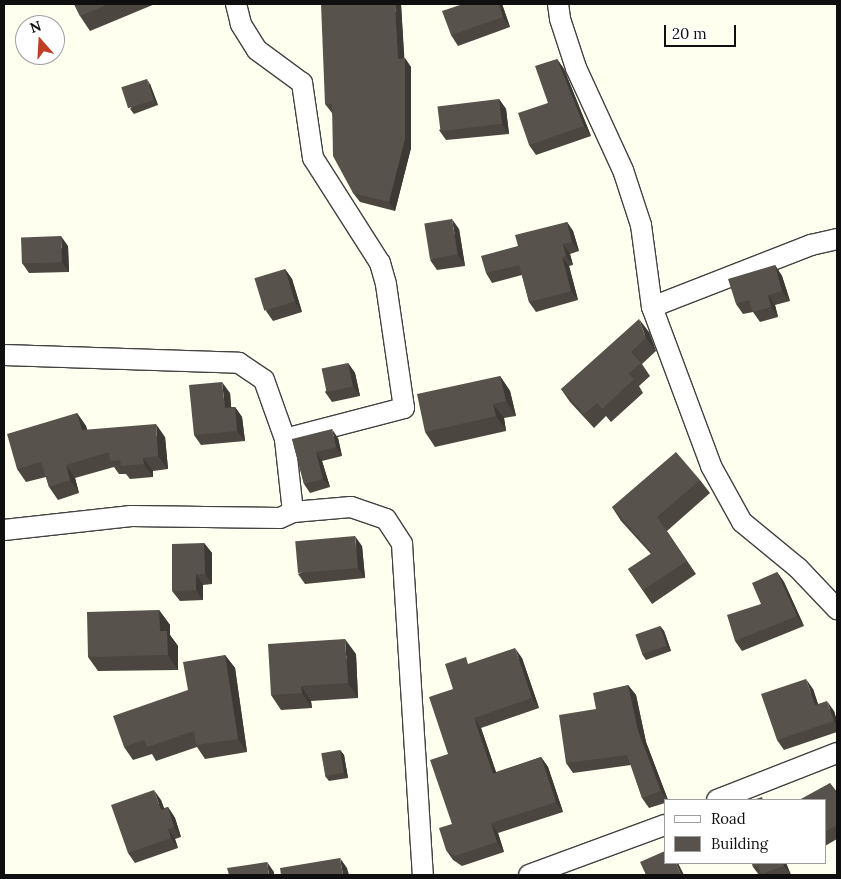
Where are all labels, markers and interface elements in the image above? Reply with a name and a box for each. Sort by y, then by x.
north arrow [15,15,65,65]
scale bar [666,15,738,47]
text: N [27,16,43,37]
text: 20 m [672,24,707,43]
legend [664,799,826,864]
text: Road [711,809,746,828]
text: Building [711,834,768,853]

